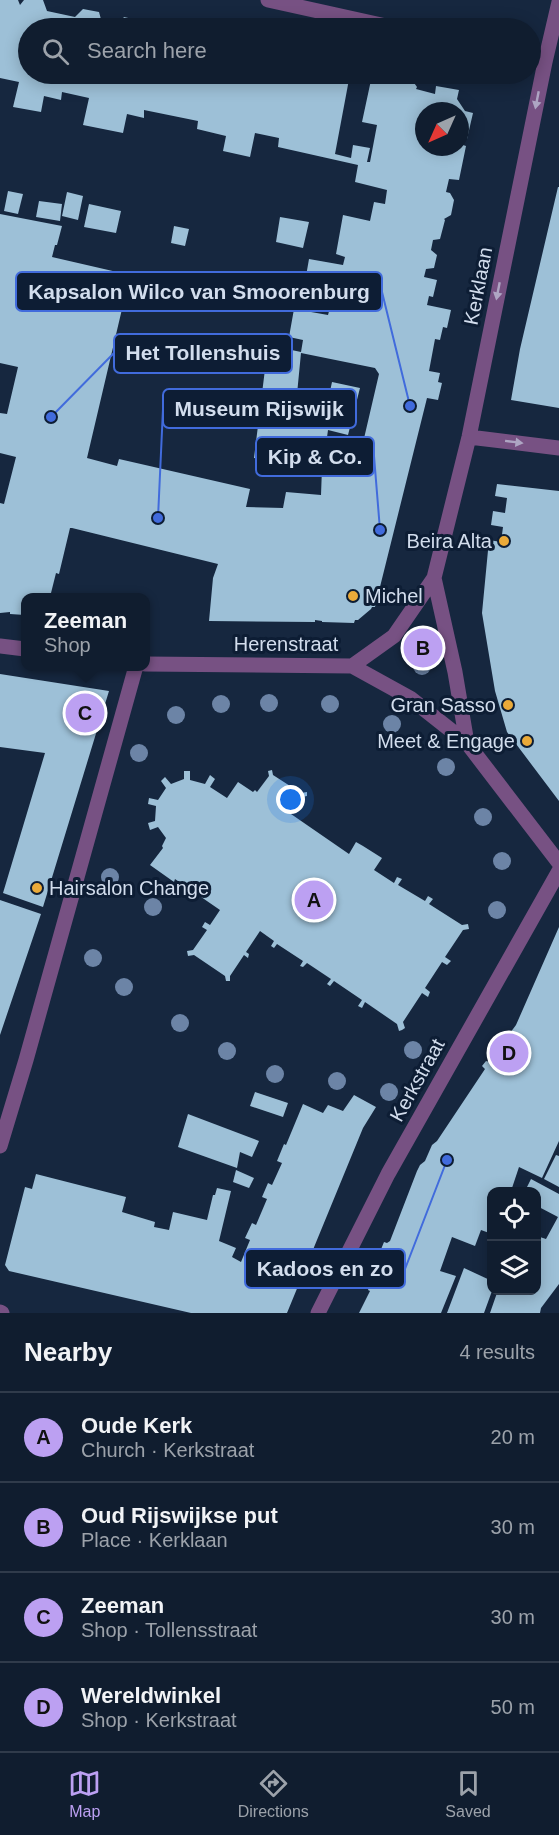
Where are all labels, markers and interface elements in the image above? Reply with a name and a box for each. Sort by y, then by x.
search box [18,18,541,84]
icon: search [39,35,72,68]
text: Search here [87,38,207,63]
one-way arrow [532,91,541,110]
north arrow [415,102,469,156]
street label: Kerklaan [460,245,496,327]
callout: Kapsalon Wilco van Smoorenburg [16,272,382,311]
text: Kapsalon Wilco van Smoorenburg [28,280,370,303]
one-way arrow [493,282,502,301]
callout: Het Tollenshuis [114,334,292,373]
text: Het Tollenshuis [126,341,280,364]
callout: Museum Rijswijk [163,389,356,428]
text: Museum Rijswijk [174,397,344,420]
callout: Kip & Co. [256,437,374,476]
one-way arrow [505,438,524,447]
text: Kip & Co. [268,445,362,468]
place label: Beira Alta [406,530,493,552]
marker: Beira Alta [497,534,511,548]
place label: Michel [365,585,423,607]
marker: Michel [346,589,360,603]
popup [21,593,150,671]
text: Zeeman [44,608,127,633]
pin: B [404,626,442,670]
street label: Herenstraat [234,633,339,655]
text: Shop [44,634,91,656]
pin: C [66,690,104,736]
place label: Gran Sasso [390,694,496,716]
marker: Gran Sasso [501,698,515,712]
place label: Meet & Engage [377,730,515,752]
marker: Meet & Engage [520,734,534,748]
your location [276,785,305,814]
place label: Hairsalon Change [49,877,209,899]
pin: A [294,878,334,922]
marker: Hairsalon Change [30,881,44,895]
pin: D [490,1030,528,1076]
street label: Kerkstraat [385,1034,449,1125]
map controls [487,1187,541,1295]
button: locate [487,1187,541,1241]
button: layers [487,1241,541,1295]
callout: Kadoos en zo [245,1249,405,1288]
text: Kadoos en zo [257,1257,393,1280]
text: Nearby [24,1337,112,1367]
text: 4 results [459,1341,535,1363]
text: Oude Kerk [81,1413,192,1438]
text: A [36,1426,51,1448]
text: 20 m [491,1426,535,1448]
text: Church · Kerkstraat [81,1439,254,1461]
text: Oud Rijswijkse put [81,1503,278,1528]
text: B [36,1516,51,1538]
text: 30 m [491,1516,535,1538]
text: Place · Kerklaan [81,1529,228,1551]
text: Zeeman [81,1593,164,1618]
text: C [36,1606,51,1628]
text: 30 m [491,1606,535,1628]
text: Shop · Tollensstraat [81,1619,257,1641]
text: Wereldwinkel [81,1683,221,1708]
text: D [36,1696,51,1718]
text: 50 m [491,1696,535,1718]
text: Shop · Kerkstraat [81,1709,237,1731]
tab: Map [68,1767,101,1821]
tab: Directions [238,1767,309,1821]
tab: Saved [445,1767,491,1821]

